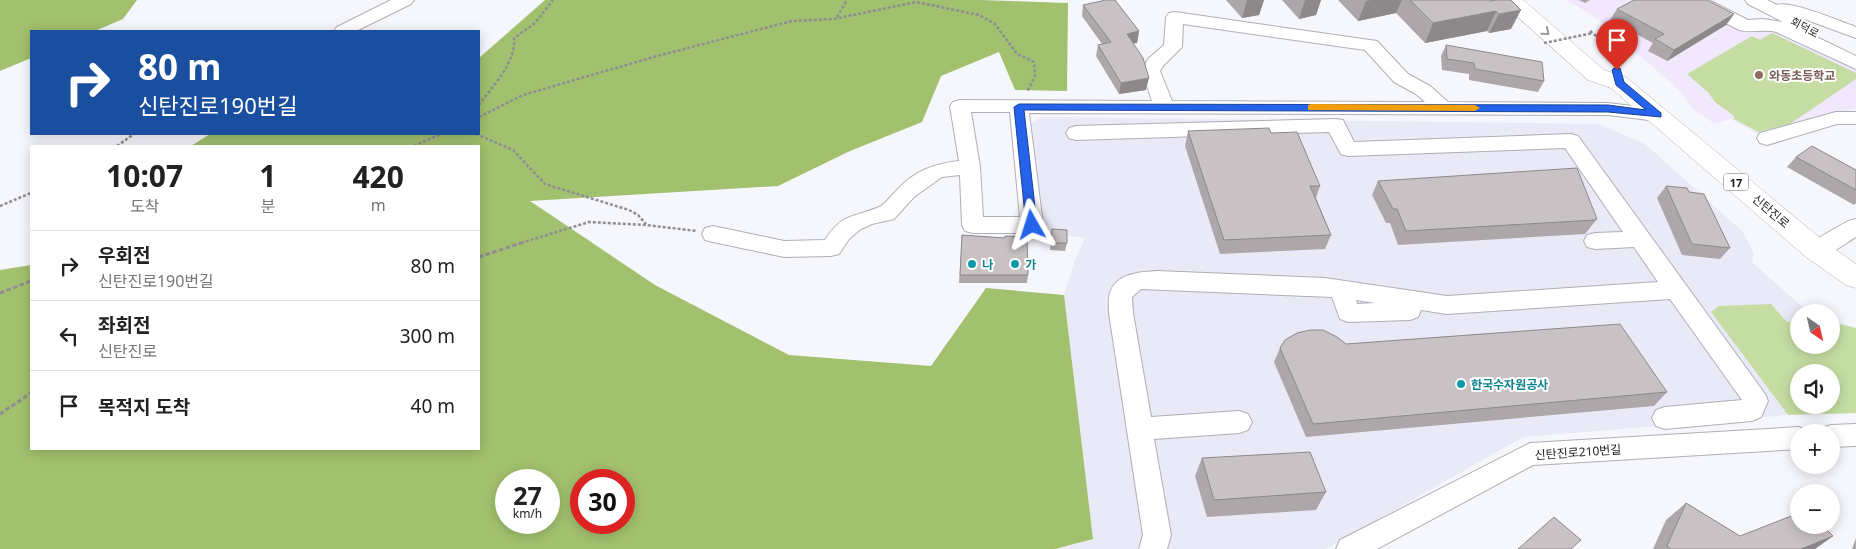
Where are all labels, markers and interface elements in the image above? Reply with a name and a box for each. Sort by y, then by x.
street label: 회덕로 [1788,13,1822,41]
pin [1596,19,1638,70]
one-way arrow [1541,26,1550,35]
icon: arrive [1603,26,1631,54]
text: 80 m [138,43,221,90]
icon: right [55,50,120,115]
place label: 와동초등학교 [1769,67,1835,84]
marker: 와동초등학교 [1753,69,1765,81]
text: 신탄진로190번길 [138,90,297,120]
text: 10:07 [106,155,183,196]
text: 1 [259,155,276,196]
text: 420 [352,156,404,197]
road number: 17 [1724,173,1748,190]
street label: 신탄진로 [1749,190,1793,232]
text: m [371,194,386,216]
text: 도착 [130,195,159,217]
text: 분 [260,195,275,217]
position arrow [1005,198,1057,250]
text: 우회전 [98,242,150,268]
icon: right [55,252,83,280]
text: 80 m [411,253,455,279]
place label: 나 [982,256,993,273]
place label: 가 [1025,256,1036,273]
marker: 나 [966,258,978,270]
marker: 가 [1009,258,1021,270]
text: 신탄진로190번길 [98,270,214,292]
north arrow [1790,304,1840,354]
map controls [1790,304,1840,534]
text: 좌회전 [98,312,150,338]
icon: left [55,322,83,350]
text: 300 m [400,323,455,349]
text: 신탄진로 [98,340,157,362]
button: sound [1790,364,1840,414]
place label: 한국수자원공사 [1471,376,1548,393]
marker: 한국수자원공사 [1455,378,1467,390]
icon: arrive [55,392,83,420]
text: 40 m [411,393,455,419]
text: 목적지 도착 [98,394,190,420]
button: + [1790,424,1840,474]
street label: 신탄진로210번길 [1534,440,1622,464]
speed limit sign: 30 [570,469,635,534]
text: 27 [513,478,542,512]
button: − [1790,484,1840,534]
text: km/h [513,505,542,522]

